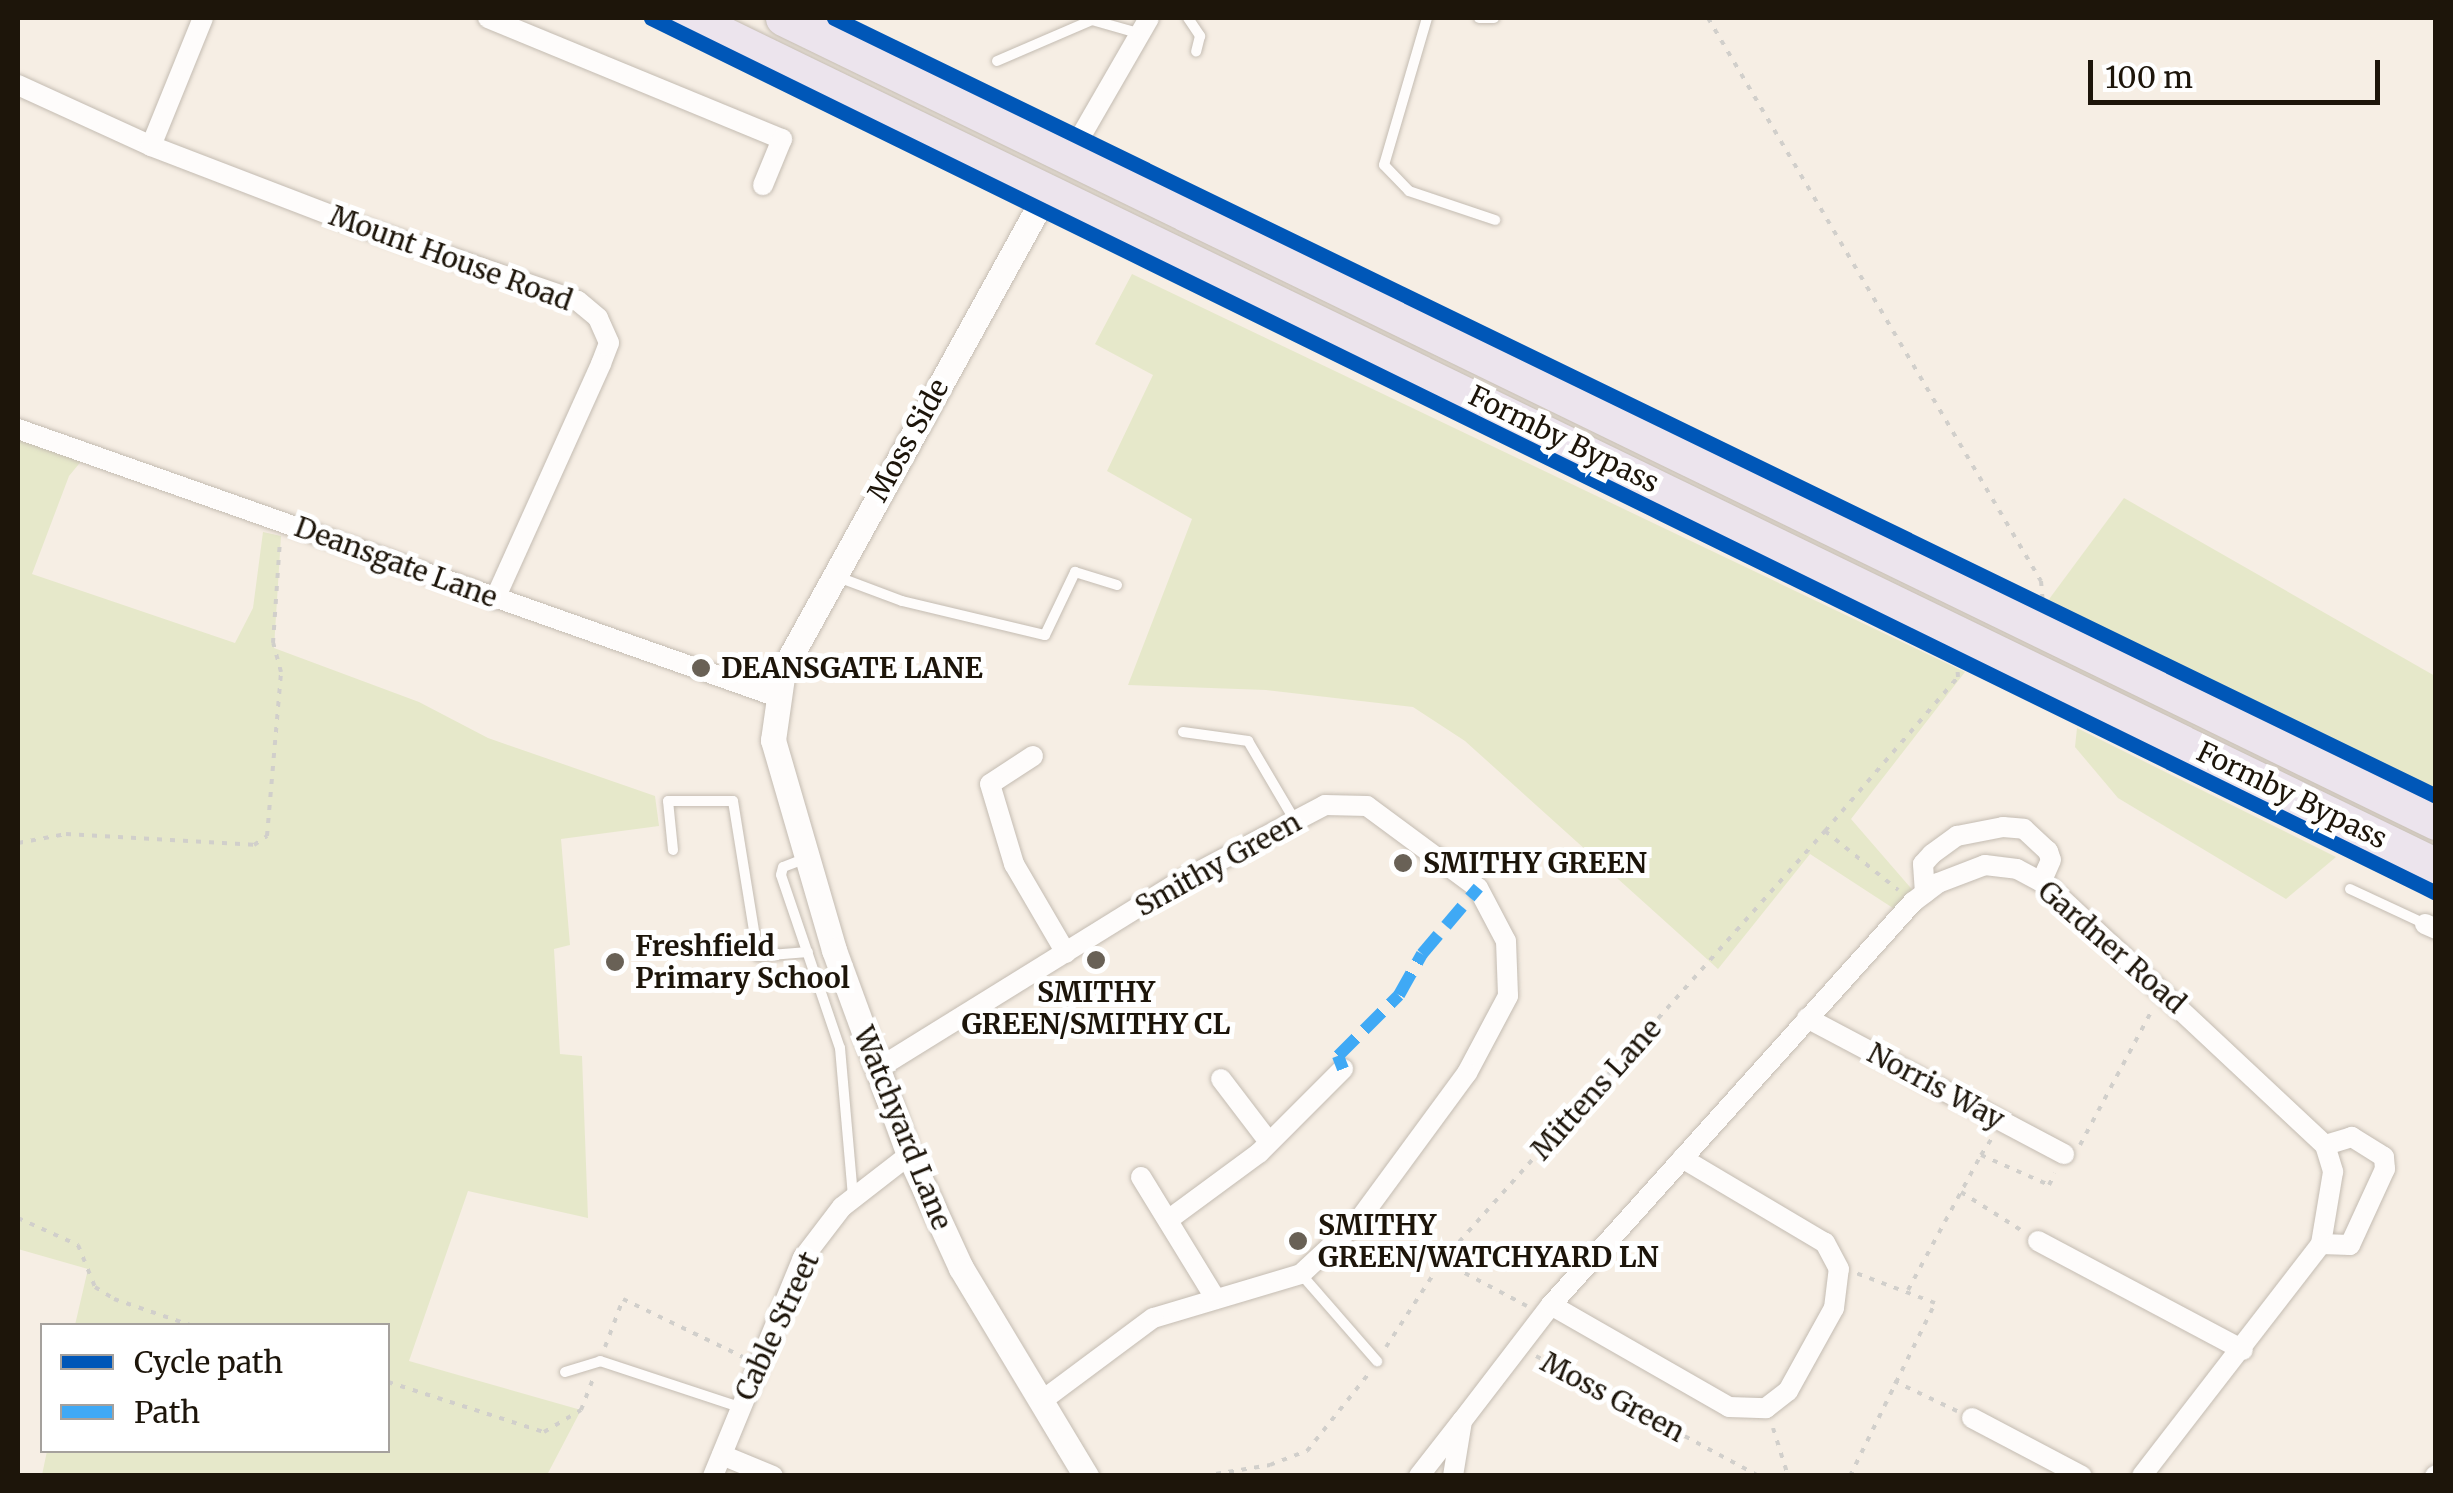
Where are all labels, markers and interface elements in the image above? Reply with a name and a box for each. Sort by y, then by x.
scale bar [2093,40,2386,102]
text: 100 m [2105,58,2193,96]
street label: Mount House Road [325,198,577,318]
street label: Moss Side [861,373,955,507]
street label: Formby Bypass [1464,378,1664,500]
street label: Deansgate Lane [290,510,502,614]
place label: DEANSGATE LANE [721,651,983,685]
marker: DEANSGATE LANE [690,657,712,679]
street label: Formby Bypass [2192,734,2392,856]
street label: Smithy Green [1129,805,1307,923]
place label: SMITHY GREEN [1423,846,1647,880]
marker: SMITHY GREEN [1392,852,1414,874]
street label: Gardner Road [2031,874,2193,1020]
place label: Freshfield Primary School [635,929,850,995]
marker: SMITHY GREEN/SMITHY CL [1085,949,1107,971]
marker: Freshfield Primary School [604,951,626,973]
place label: SMITHY GREEN/SMITHY CL [962,975,1230,1041]
street label: Mittens Lane [1524,1012,1668,1166]
street label: Watchyard Lane [847,1021,959,1235]
street label: Norris Way [1862,1036,2010,1136]
place label: SMITHY GREEN/WATCHYARD LN [1318,1208,1659,1274]
marker: SMITHY GREEN/WATCHYARD LN [1287,1230,1309,1252]
street label: Cable Street [728,1246,826,1406]
legend [40,1323,390,1453]
text: Cycle path [134,1343,283,1381]
street label: Moss Green [1535,1345,1691,1449]
text: Path [134,1393,200,1431]

